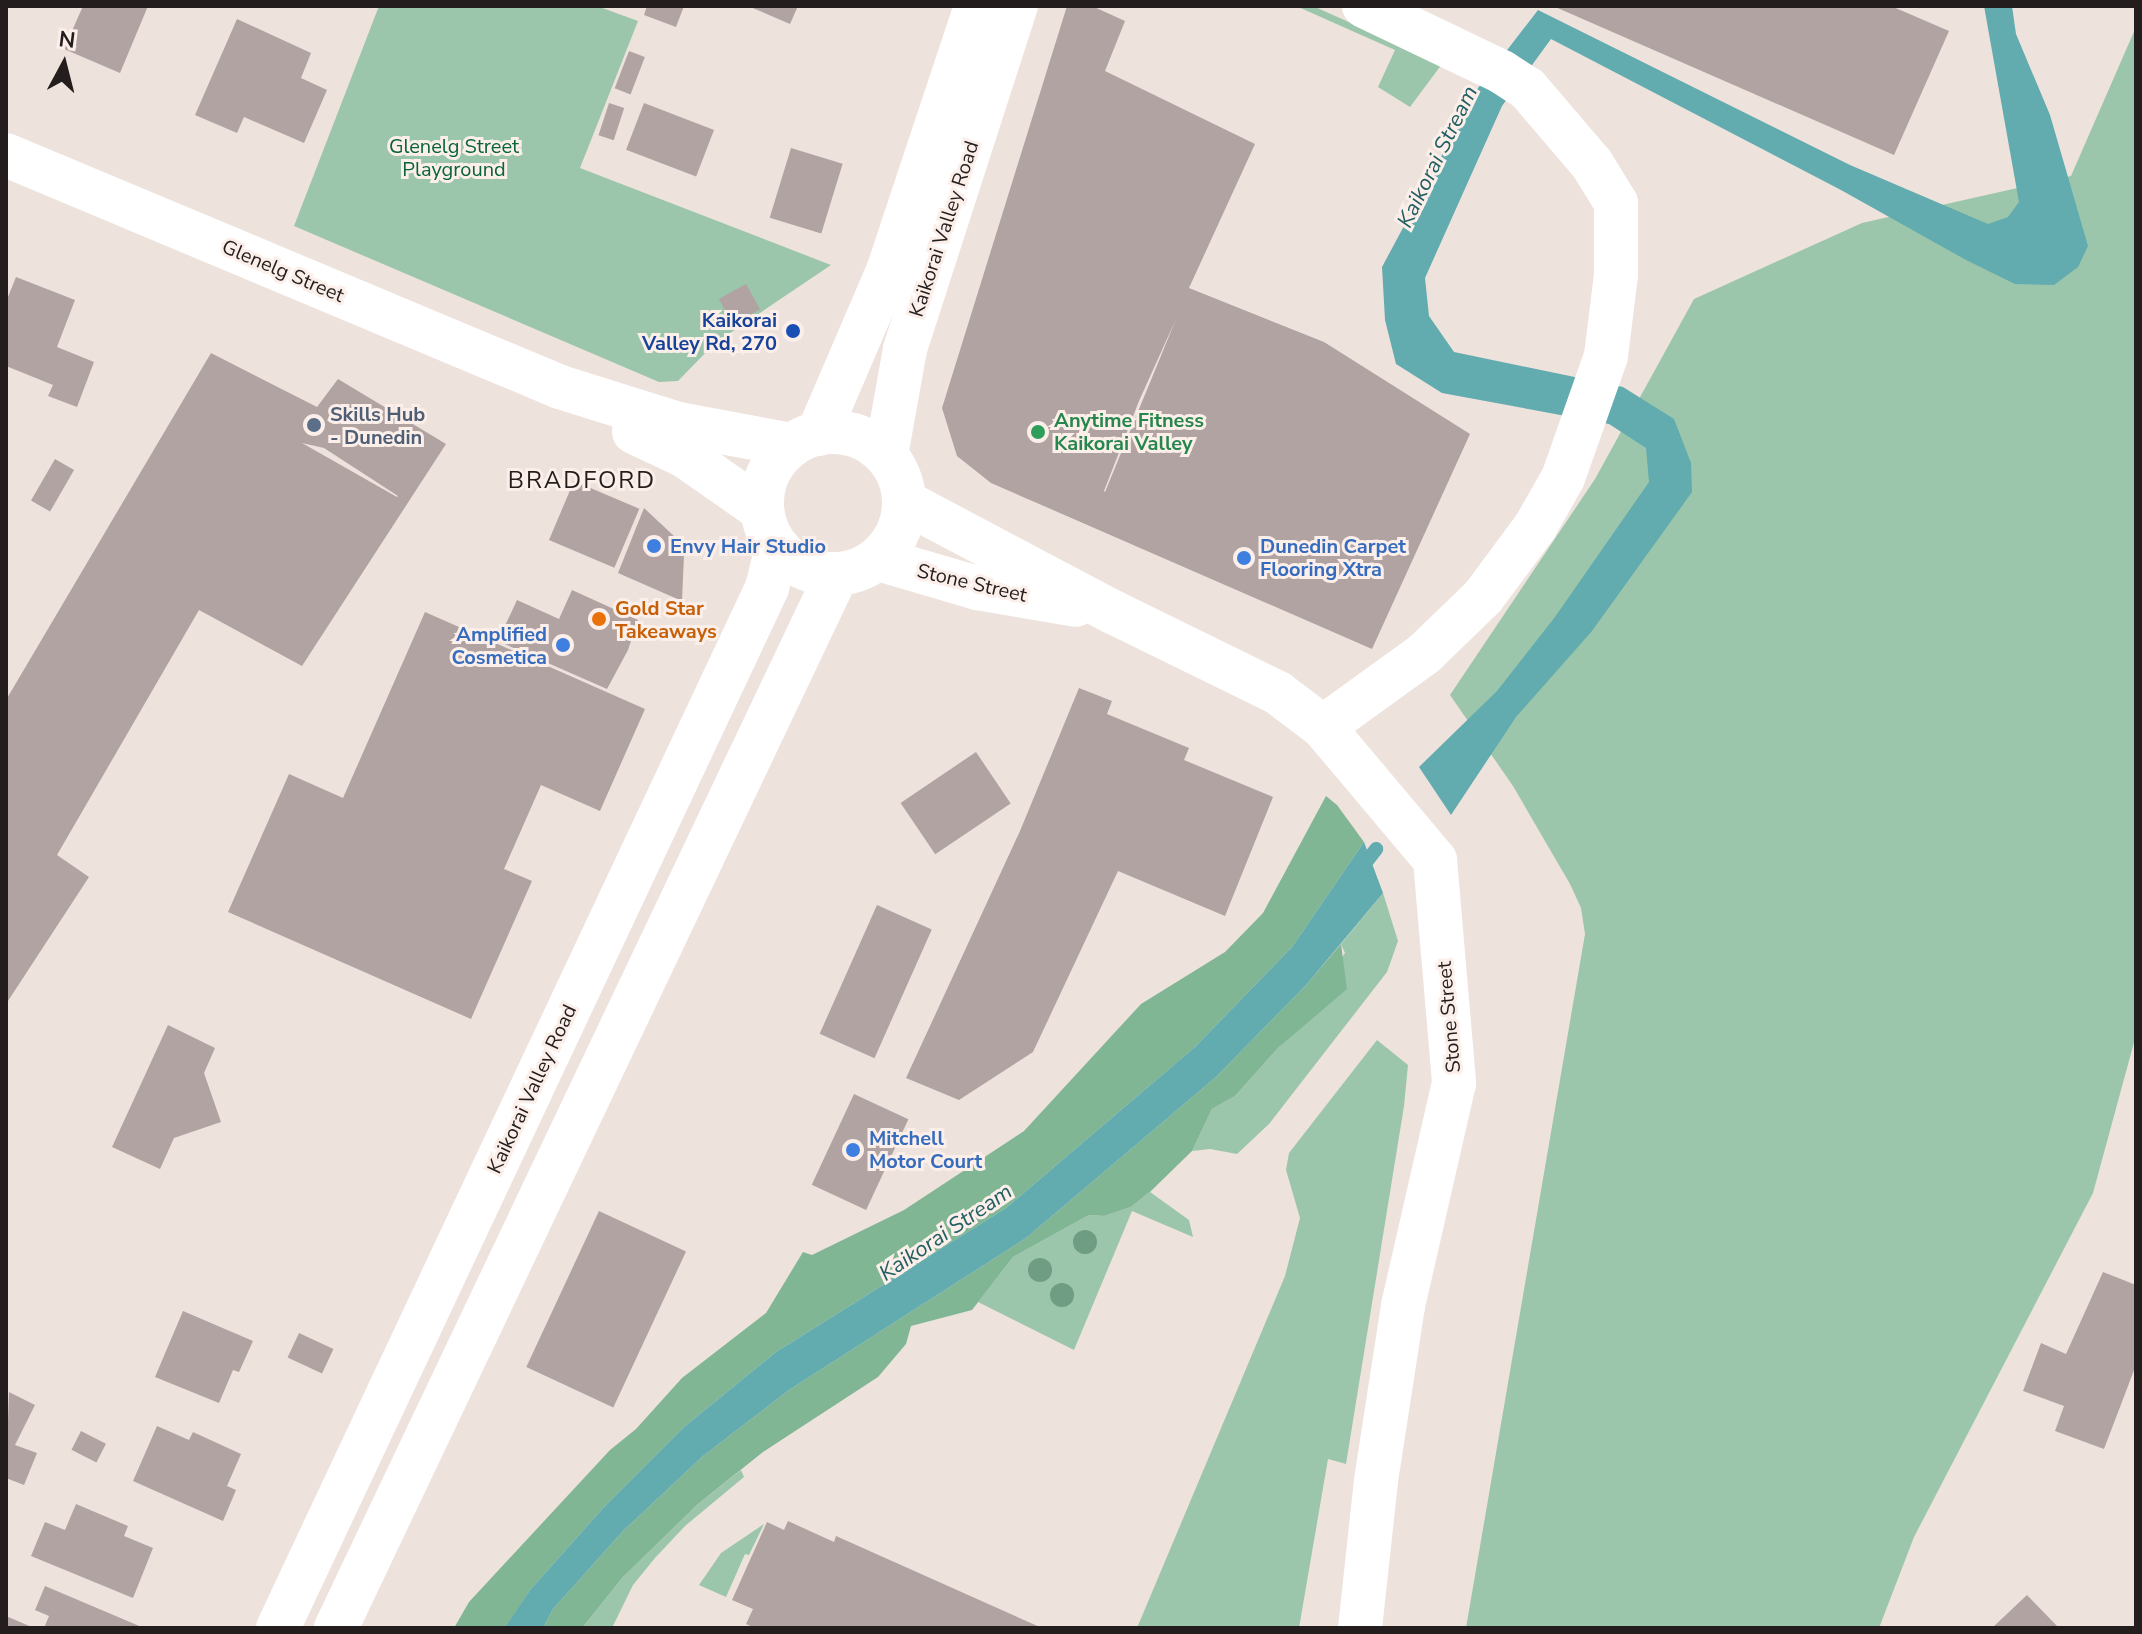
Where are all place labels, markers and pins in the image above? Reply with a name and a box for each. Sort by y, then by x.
place label: Kaikorai Valley Rd, 270 [642,308,777,355]
marker: Kaikorai Valley Rd, 270 [784,322,802,340]
place label: Skills Hub - Dunedin [330,402,425,449]
place label: Anytime Fitness Kaikorai Valley [1054,408,1204,455]
marker: Skills Hub - Dunedin [305,416,323,434]
marker: Anytime Fitness Kaikorai Valley [1029,423,1047,441]
place label: Envy Hair Studio [670,534,826,558]
place label: Dunedin Carpet Flooring Xtra [1260,534,1406,581]
marker: Envy Hair Studio [645,537,663,555]
marker: Dunedin Carpet Flooring Xtra [1235,549,1253,567]
place label: Gold Star Takeaways [615,596,717,643]
marker: Gold Star Takeaways [590,610,608,628]
place label: Amplified Cosmetica [451,622,547,669]
marker: Amplified Cosmetica [554,636,572,654]
place label: Mitchell Motor Court [869,1126,982,1173]
marker: Mitchell Motor Court [844,1141,862,1159]

